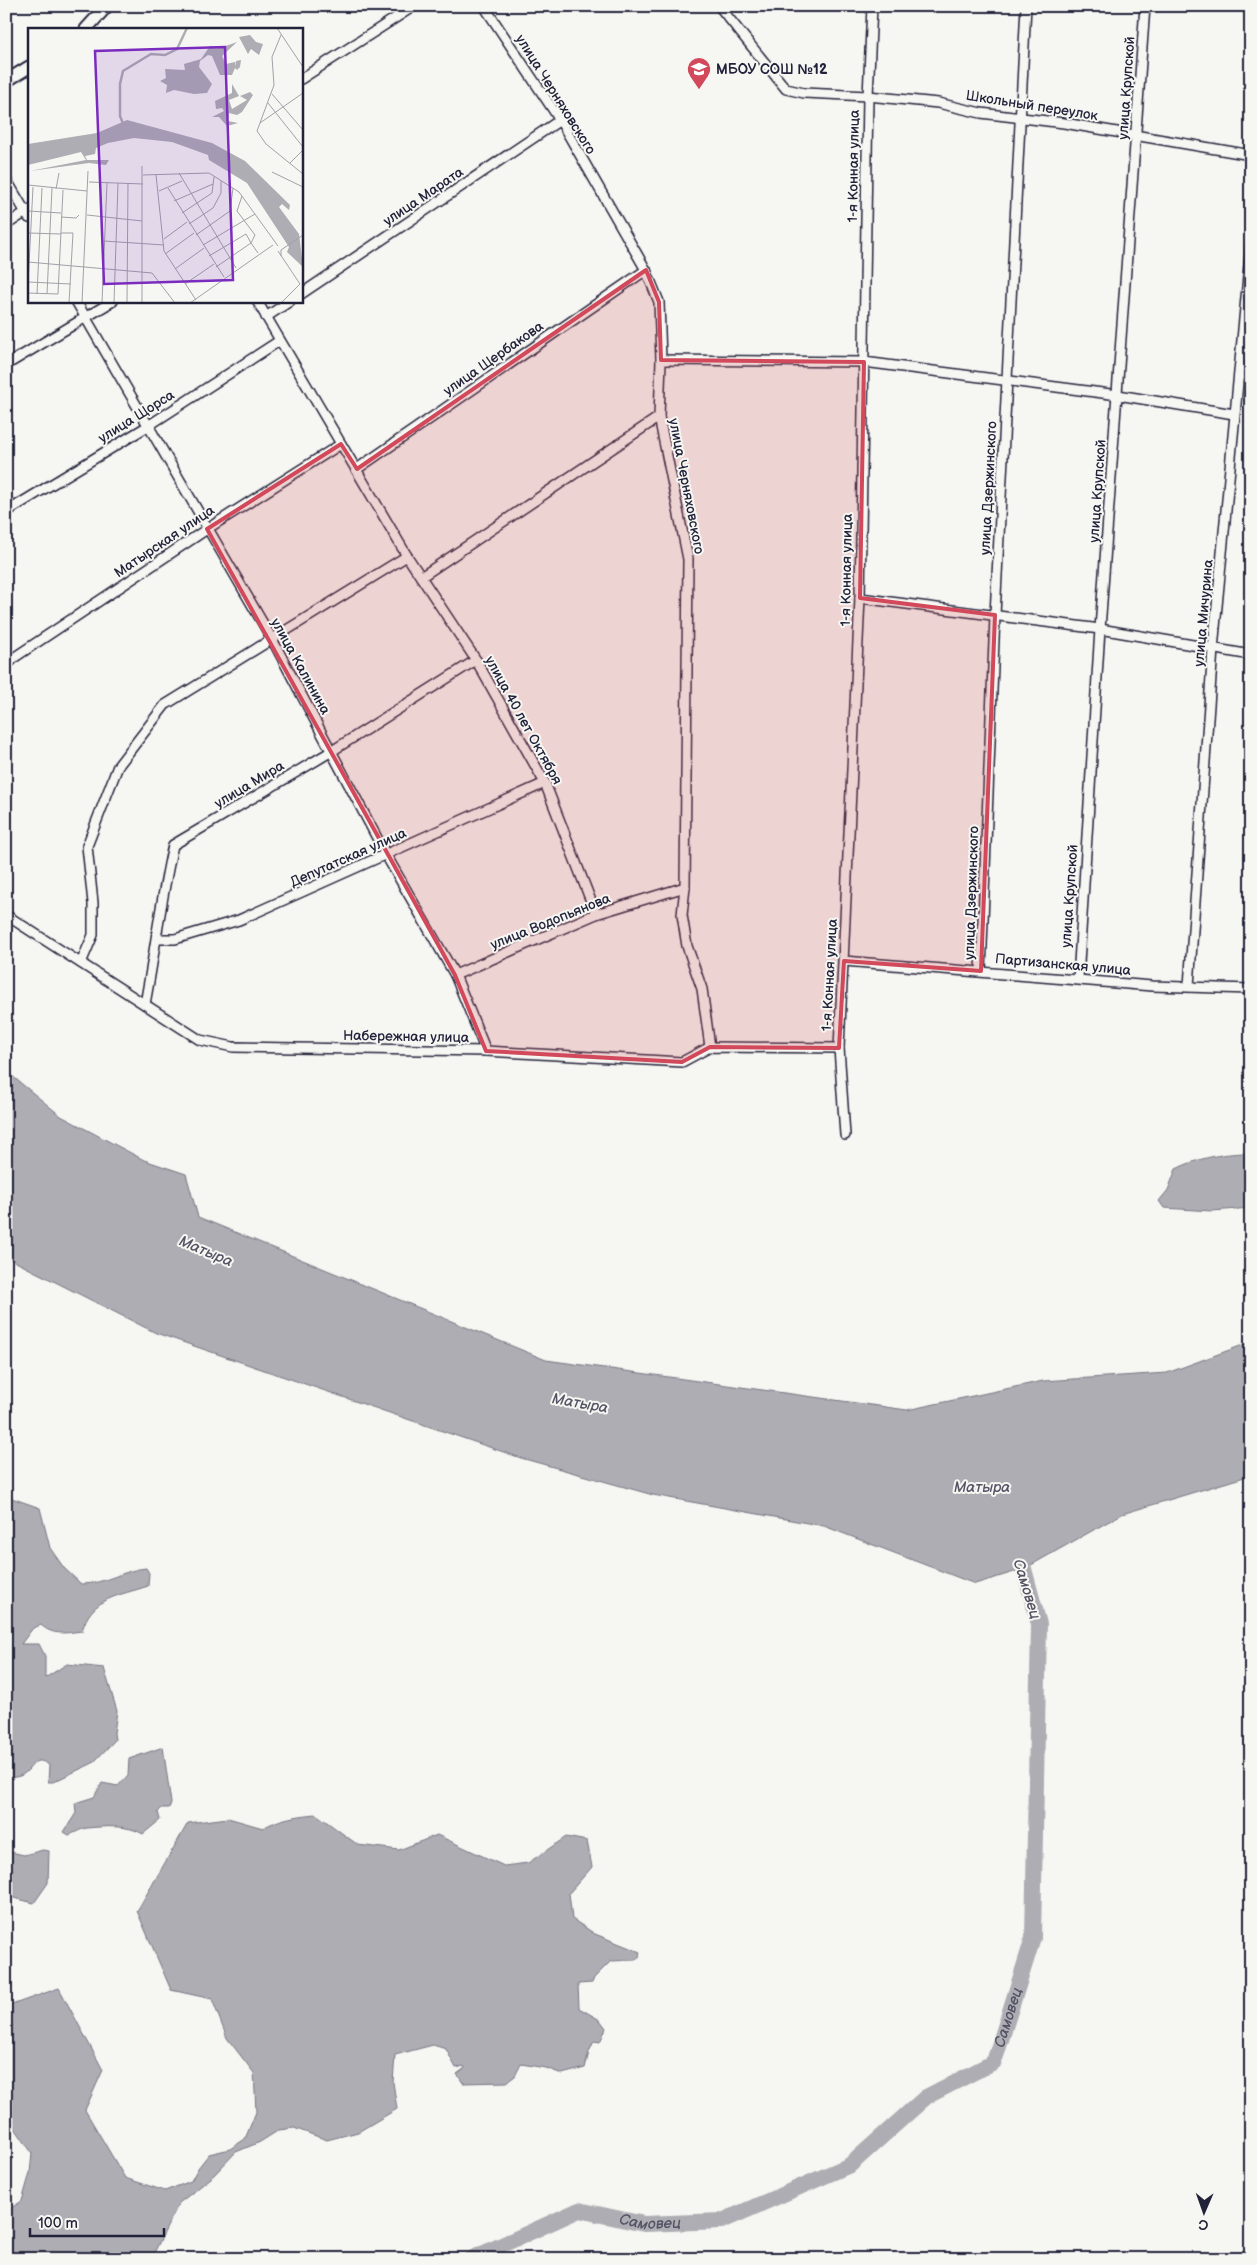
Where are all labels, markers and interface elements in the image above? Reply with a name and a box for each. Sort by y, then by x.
inset map [28,28,302,302]
street label: улица Черняховского [512,31,599,157]
street label: улица Крупской [1114,36,1139,140]
school or university icon: МБОУ СОШ №12 [686,56,712,90]
place label: МБОУ СОШ №12 [716,61,828,78]
street label: Школьный переулок [965,87,1100,124]
street label: 1-я Конная улица [844,109,863,223]
street label: улица Марата [380,163,467,230]
street label: улица Щербакова [440,317,547,399]
street label: улица Щорса [95,386,178,447]
street label: улица Черняховского [665,417,708,555]
street label: улица Дзержинского [977,421,1000,555]
street label: улица Крупской [1085,439,1110,543]
street label: Матырская улица [111,501,218,581]
street label: 1-я Конная улица [837,513,856,627]
street label: улица Мичурина [1190,558,1217,667]
street label: улица Калинина [267,615,334,718]
street label: улица 40 лет Октября [481,653,566,788]
street label: улица Мира [211,757,288,812]
street label: Депутатская улица [287,824,410,891]
street label: улица Дзержинского [961,826,982,960]
street label: улица Крупской [1057,844,1082,948]
street label: улица Водопьянова [488,889,613,953]
street label: 1-я Конная улица [818,918,841,1032]
street label: Партизанская улица [994,950,1132,979]
street label: Набережная улица [343,1027,470,1046]
water label: Матыра [176,1232,236,1271]
water label: Матыра [550,1389,609,1418]
water label: Матыра [954,1478,1010,1497]
water label: Самовец [1008,1557,1045,1622]
water label: Самовец [990,1985,1027,2050]
north arrow [1180,2188,1230,2238]
scale bar [30,2205,164,2237]
water label: Самовец [617,2210,681,2235]
text: 100 m [38,2214,78,2233]
text: С [1198,2216,1209,2233]

